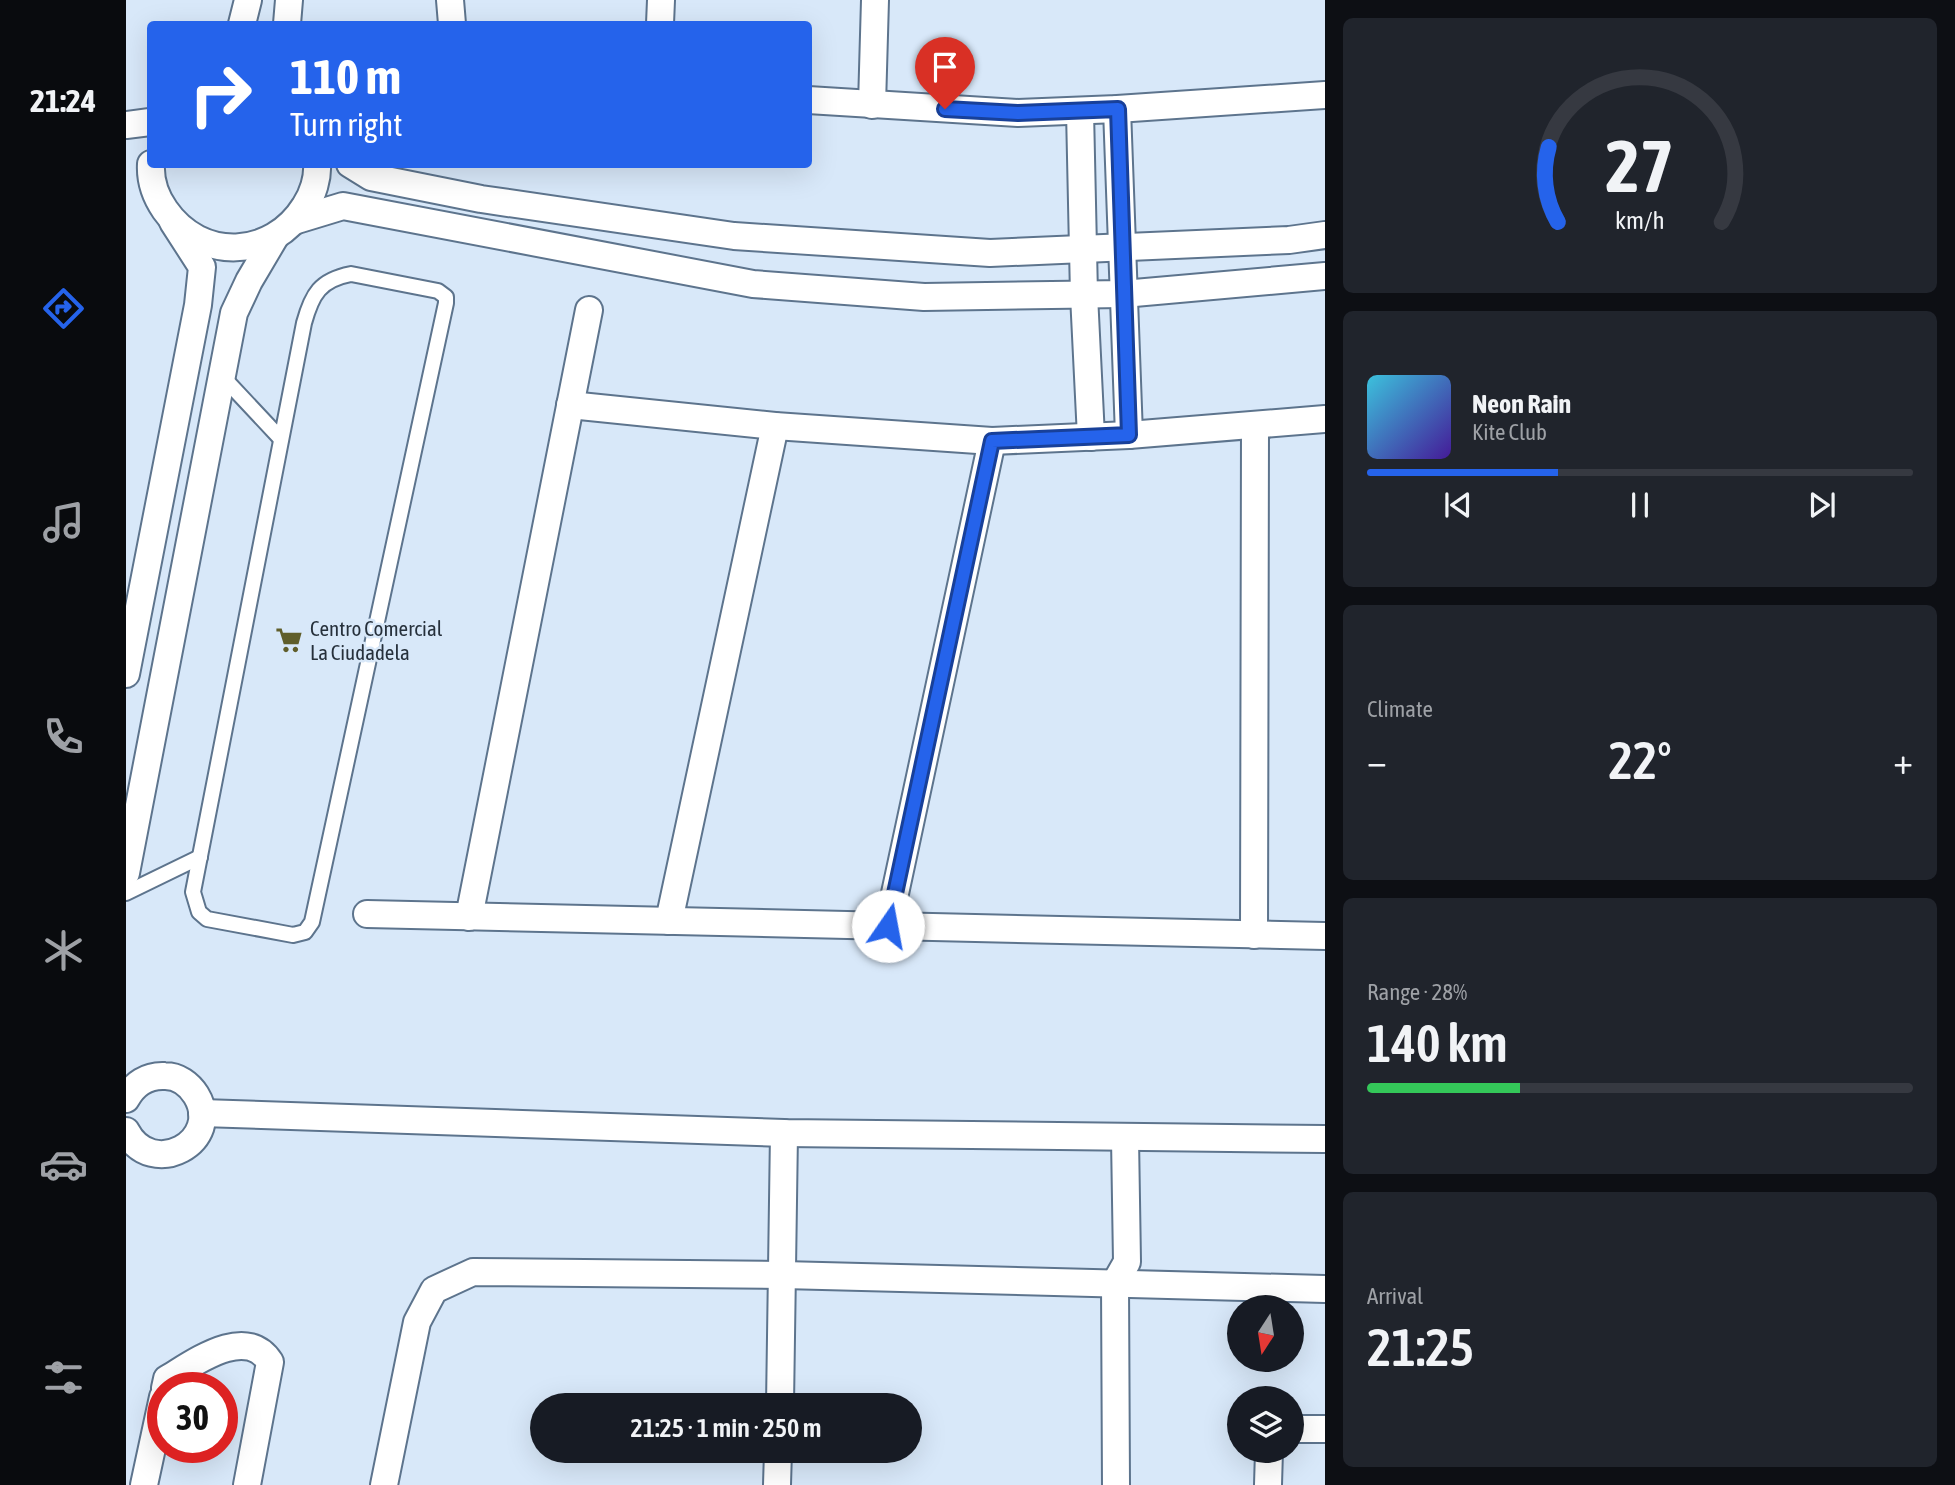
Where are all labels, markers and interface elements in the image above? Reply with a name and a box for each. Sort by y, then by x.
pin [915,37,975,109]
text: 110 m [290,48,401,104]
icon: arrive [926,48,964,86]
icon: right [175,49,266,140]
text: 21:24 [30,82,96,119]
text: Turn right [290,106,403,143]
text: 27 [1606,124,1674,207]
text: km/h [1615,206,1665,234]
icon: directions [39,284,88,333]
text: Neon Rain [1472,389,1571,419]
text: Kite Club [1472,419,1547,445]
icon: previous [1439,486,1477,524]
icon: pause [1621,486,1659,524]
icon: next [1803,486,1841,524]
icon: music [39,498,88,547]
place label: Centro Comercial La Ciudadela [310,616,443,664]
supermarket icon: Centro Comercial La Ciudadela [274,625,304,655]
text: Climate [1367,696,1433,722]
icon: phone [39,712,88,761]
text: 22° [1608,730,1672,790]
text: − [1367,739,1387,782]
text: + [1893,739,1913,782]
position arrow [851,889,925,963]
icon: climate [39,926,88,975]
text: Range · 28% [1367,979,1467,1005]
text: 140 km [1367,1013,1508,1073]
icon: car [39,1140,88,1189]
text: Arrival [1367,1283,1423,1309]
north arrow [1227,1295,1304,1372]
map controls [1227,1295,1304,1463]
text: 21:25 [1367,1317,1474,1377]
icon: filters [39,1353,88,1402]
speed limit sign: 30 [147,1372,238,1463]
button: layers [1227,1386,1304,1463]
text: 21:25 · 1 min · 250 m [631,1413,821,1443]

